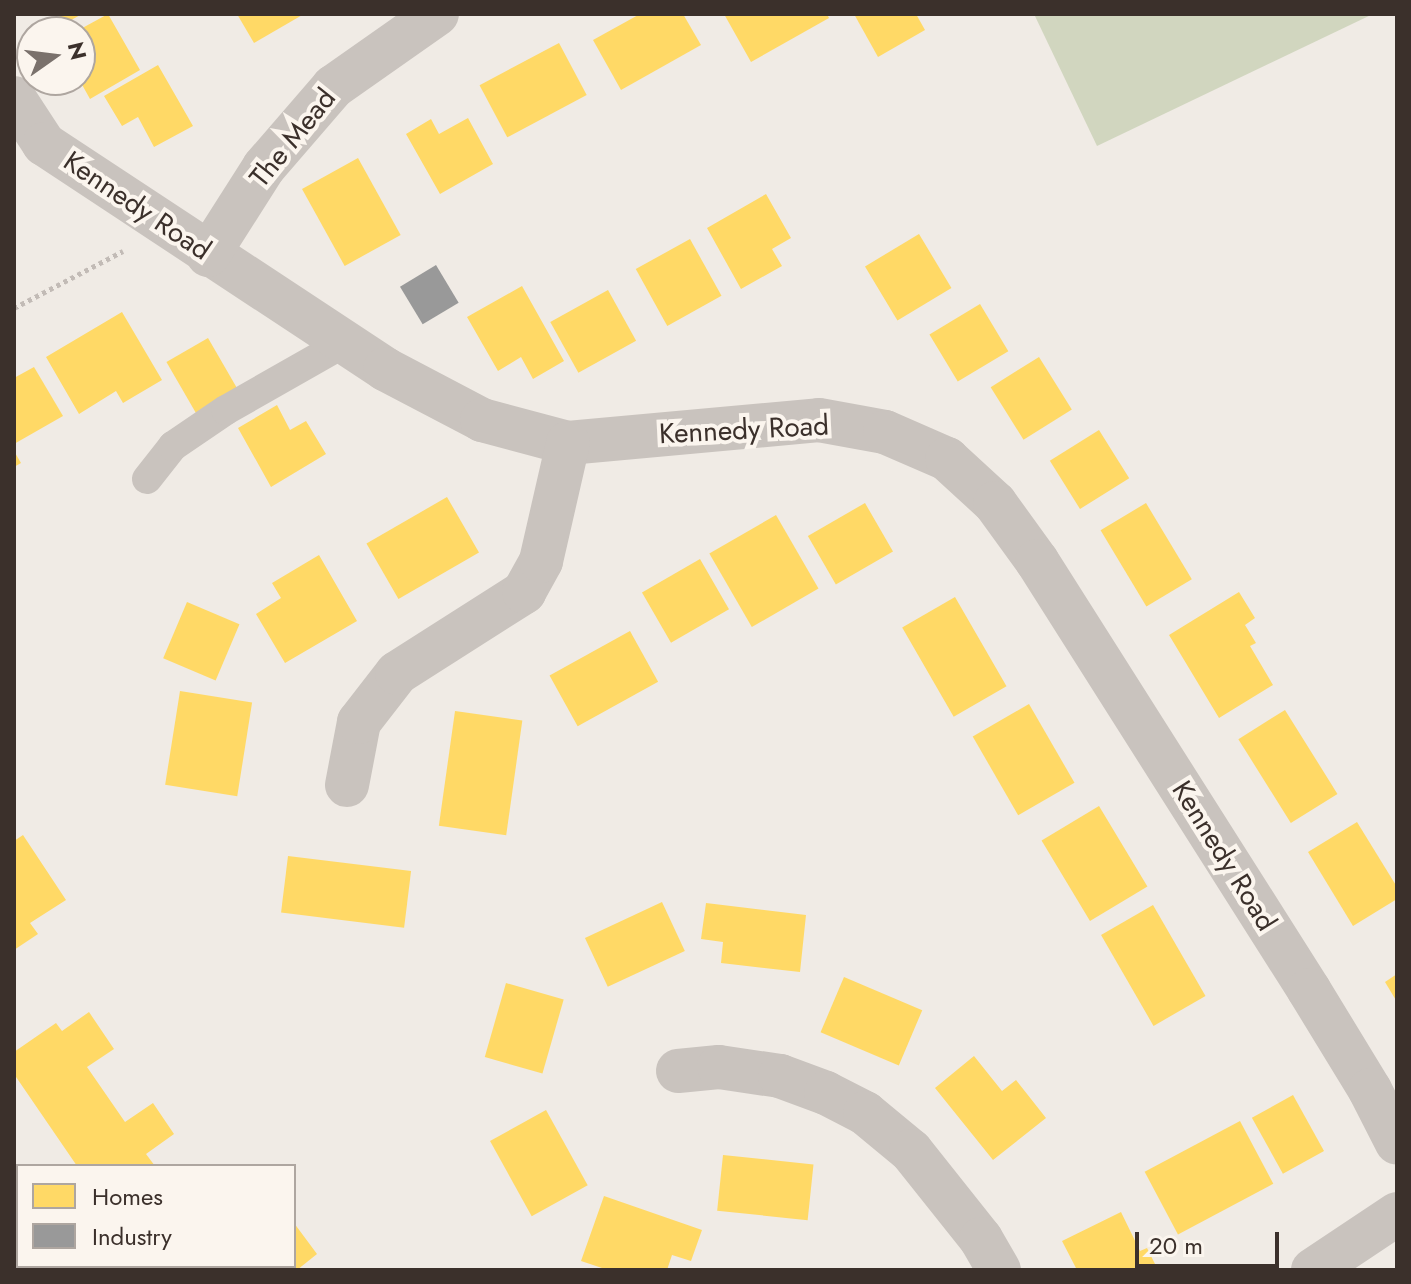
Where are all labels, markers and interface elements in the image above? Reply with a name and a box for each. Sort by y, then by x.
north arrow [16,16,96,96]
text: N [60,38,95,63]
street label: The Mead [243,82,343,194]
street label: Kennedy Road [57,144,217,268]
street label: Kennedy Road [658,409,830,451]
street label: Kennedy Road [1165,775,1283,937]
legend [16,1164,296,1268]
text: Homes [92,1179,163,1214]
scale bar [1139,1216,1283,1266]
text: Industry [92,1219,172,1254]
text: 20 m [1149,1228,1203,1263]

